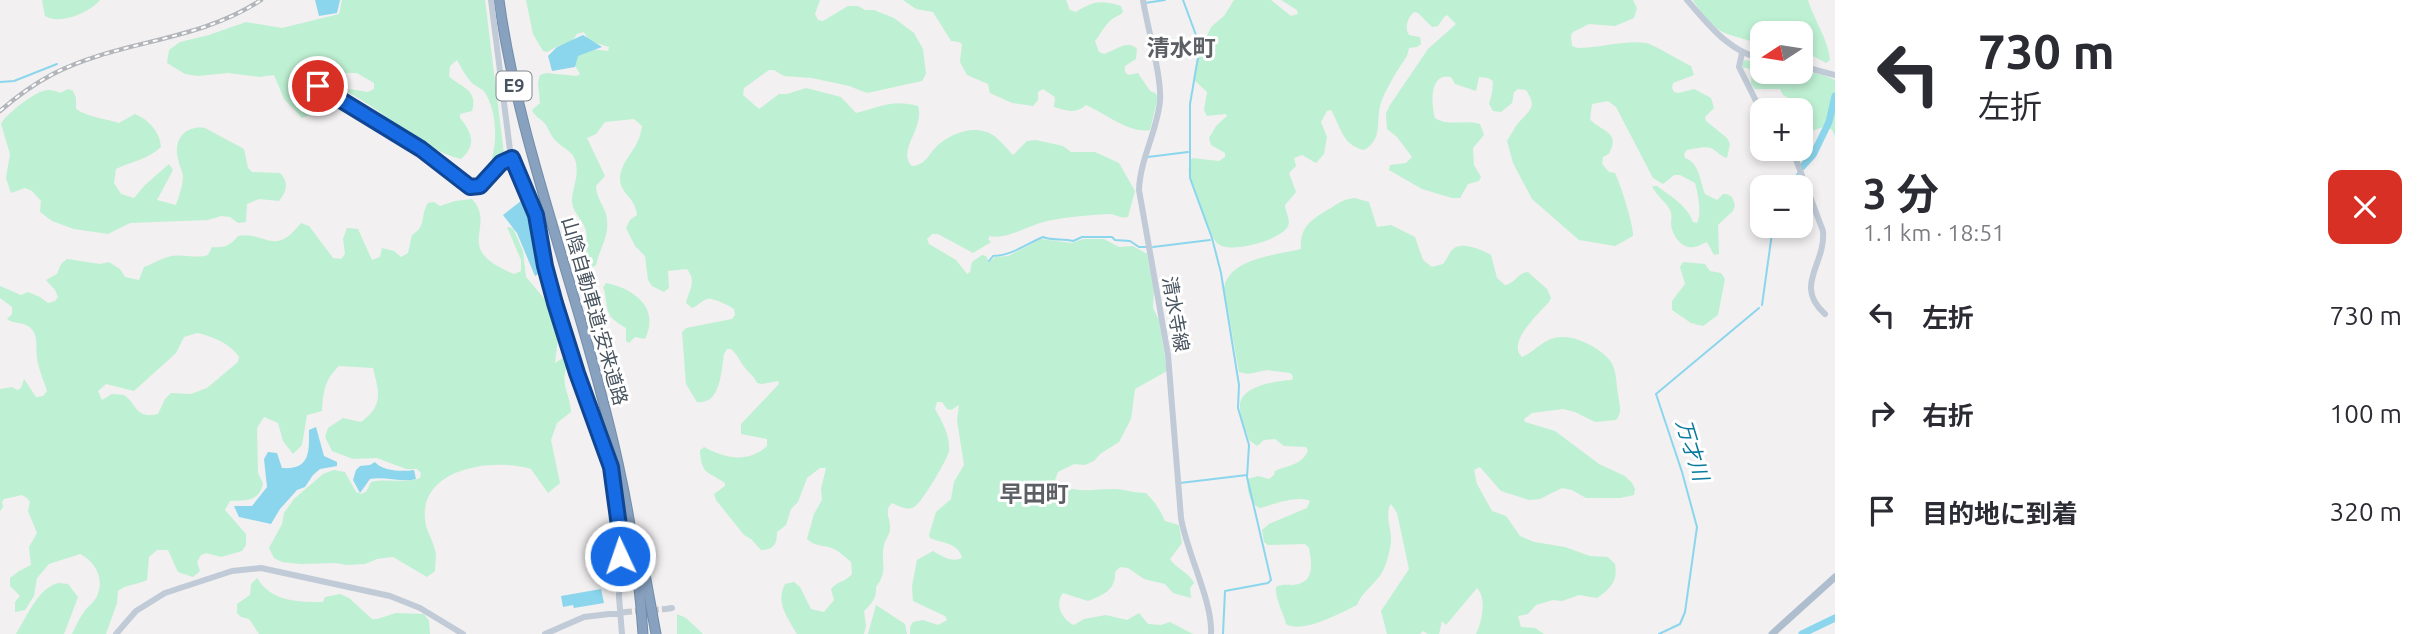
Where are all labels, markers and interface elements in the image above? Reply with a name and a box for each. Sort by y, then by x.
north arrow [1750,21,1813,84]
map controls [1750,21,1813,238]
text: 730 m [1978,23,2115,78]
icon: left [1863,28,1954,119]
district label: 清水町 [1147,35,1216,60]
pin [288,56,348,116]
icon: arrive [299,67,337,105]
road number: E9 [496,72,532,100]
text: 左折 [1978,88,2042,124]
button: + [1750,98,1813,161]
text: 3 分 [1863,170,1939,217]
button: close [2328,170,2402,244]
button: − [1750,175,1813,238]
street label: 山陰自動車道;安来道路 [558,214,632,408]
text: 1.1 km · 18:51 [1863,220,2005,245]
street label: 清水寺線 [1159,275,1193,353]
icon: left [1863,296,1901,334]
text: 730 m [2330,301,2402,330]
text: 左折 [1922,303,1974,332]
icon: right [1863,394,1901,432]
text: 100 m [2330,399,2402,428]
text: 右折 [1922,401,1974,430]
water label: 万才川 [1672,416,1714,485]
district label: 早田町 [1000,481,1069,506]
icon: arrive [1863,492,1901,530]
text: 320 m [2330,497,2402,526]
text: 目的地に到着 [1922,499,2078,528]
position arrow [583,519,657,593]

